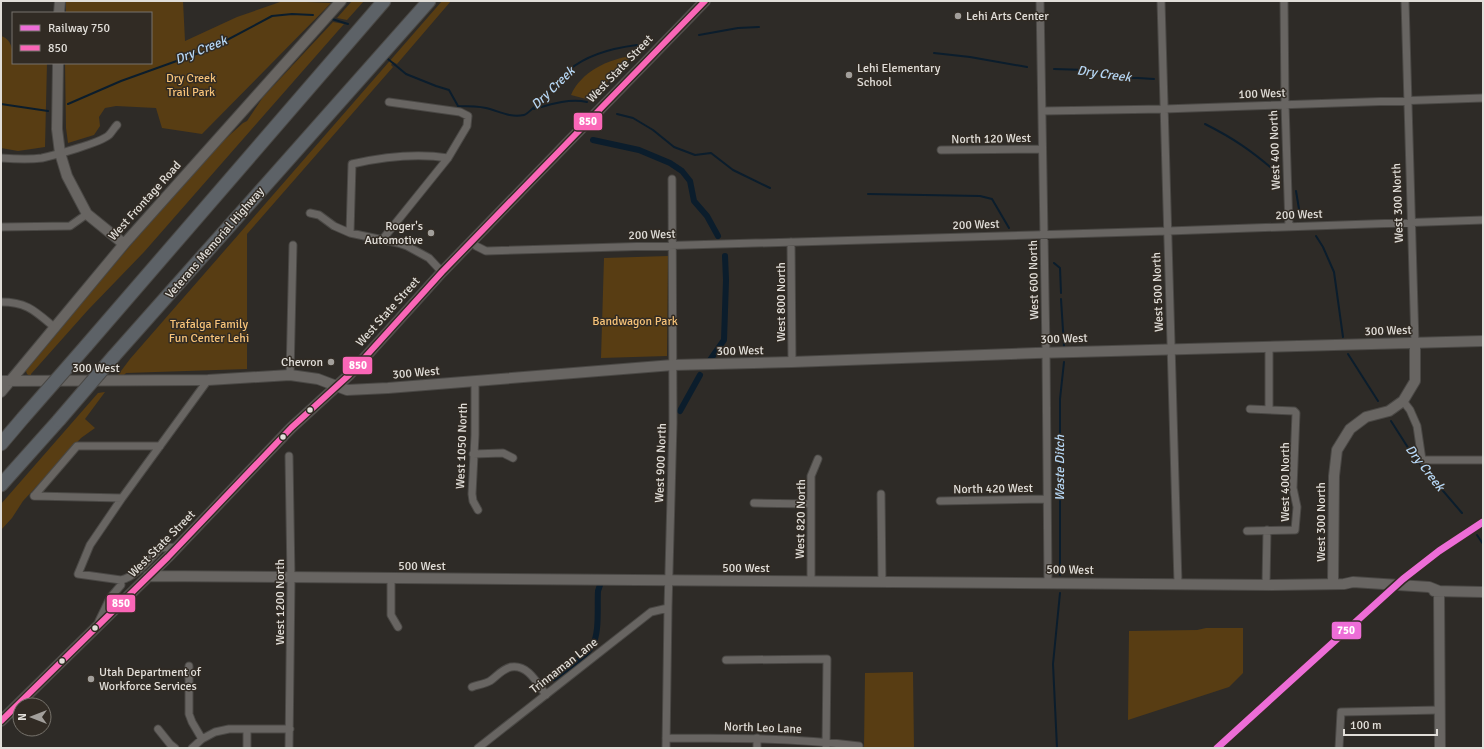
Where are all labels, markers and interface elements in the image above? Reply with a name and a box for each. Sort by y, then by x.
place label: Lehi Arts Center [966,9,1049,24]
marker: Lehi Arts Center [953,11,963,21]
legend [12,12,152,64]
text: Railway 750 [48,21,110,36]
water label: Dry Creek [173,32,231,68]
street label: West State Street [584,32,656,106]
text: 850 [48,41,67,56]
place label: Lehi Elementary School [857,61,941,90]
water label: Dry Creek [528,62,579,113]
water label: Dry Creek [1076,62,1134,86]
marker: Lehi Elementary School [844,70,854,80]
park label: Dry Creek Trail Park [166,71,216,100]
street label: 100 West [1238,86,1286,102]
street label: West 400 North [1266,110,1284,190]
line badge: 850 [573,112,603,131]
text: 850 [579,115,597,128]
street label: North 120 West [951,131,1031,147]
street label: West Frontage Road [105,158,185,244]
street label: West 300 North [1389,163,1407,243]
street label: Veterans Memorial Highway [162,184,268,302]
street label: 200 West [1275,207,1323,223]
street label: 200 West [952,217,1000,233]
place label: Roger's Automotive [364,219,423,248]
street label: 200 West [628,227,676,243]
marker: Roger's Automotive [426,228,436,238]
street label: West 600 North [1026,240,1042,320]
street label: West 500 North [1149,252,1167,332]
street label: West 800 North [774,262,789,342]
street label: West State Street [353,274,423,350]
park label: Bandwagon Park [592,314,678,329]
park label: Trafalga Family Fun Center Lehi [169,317,249,346]
street label: 300 West [1364,323,1412,339]
street label: 300 West [1040,331,1088,347]
street label: 300 West [716,343,764,359]
place label: Chevron [281,355,323,370]
line badge: 850 [342,356,373,375]
marker: Chevron [326,357,336,367]
text: 850 [349,359,367,372]
street label: 300 West [72,361,120,376]
street label: 300 West [392,363,440,383]
street label: West 1050 North [453,403,471,489]
unlabelled marker [305,405,315,415]
street label: West 900 North [652,423,670,503]
unlabelled marker [278,432,288,442]
water label: Waste Ditch [1052,434,1068,501]
street label: West 400 North [1278,442,1293,522]
water label: Dry Creek [1402,442,1449,496]
street label: West 820 North [793,479,809,559]
street label: North 420 West [953,481,1033,497]
street label: West 300 North [1314,482,1329,562]
street label: West State Street [125,507,199,581]
street label: West 1200 North [273,559,288,645]
street label: 500 West [398,559,446,574]
street label: 500 West [722,561,770,576]
street label: 500 West [1046,562,1094,578]
line badge: 850 [106,594,136,613]
text: 850 [112,597,130,610]
line badge: 750 [1331,621,1362,640]
unlabelled marker [90,623,100,633]
text: 750 [1337,624,1355,637]
street label: Trinnaman Lane [527,635,601,697]
unlabelled marker [57,656,67,666]
place label: Utah Department of Workforce Services [99,665,202,694]
marker: Utah Department of Workforce Services [86,674,96,684]
north arrow [12,697,52,737]
scale bar [1344,711,1437,737]
text: N [16,713,29,721]
text: 100 m [1350,718,1382,733]
street label: North Leo Lane [724,719,802,737]

